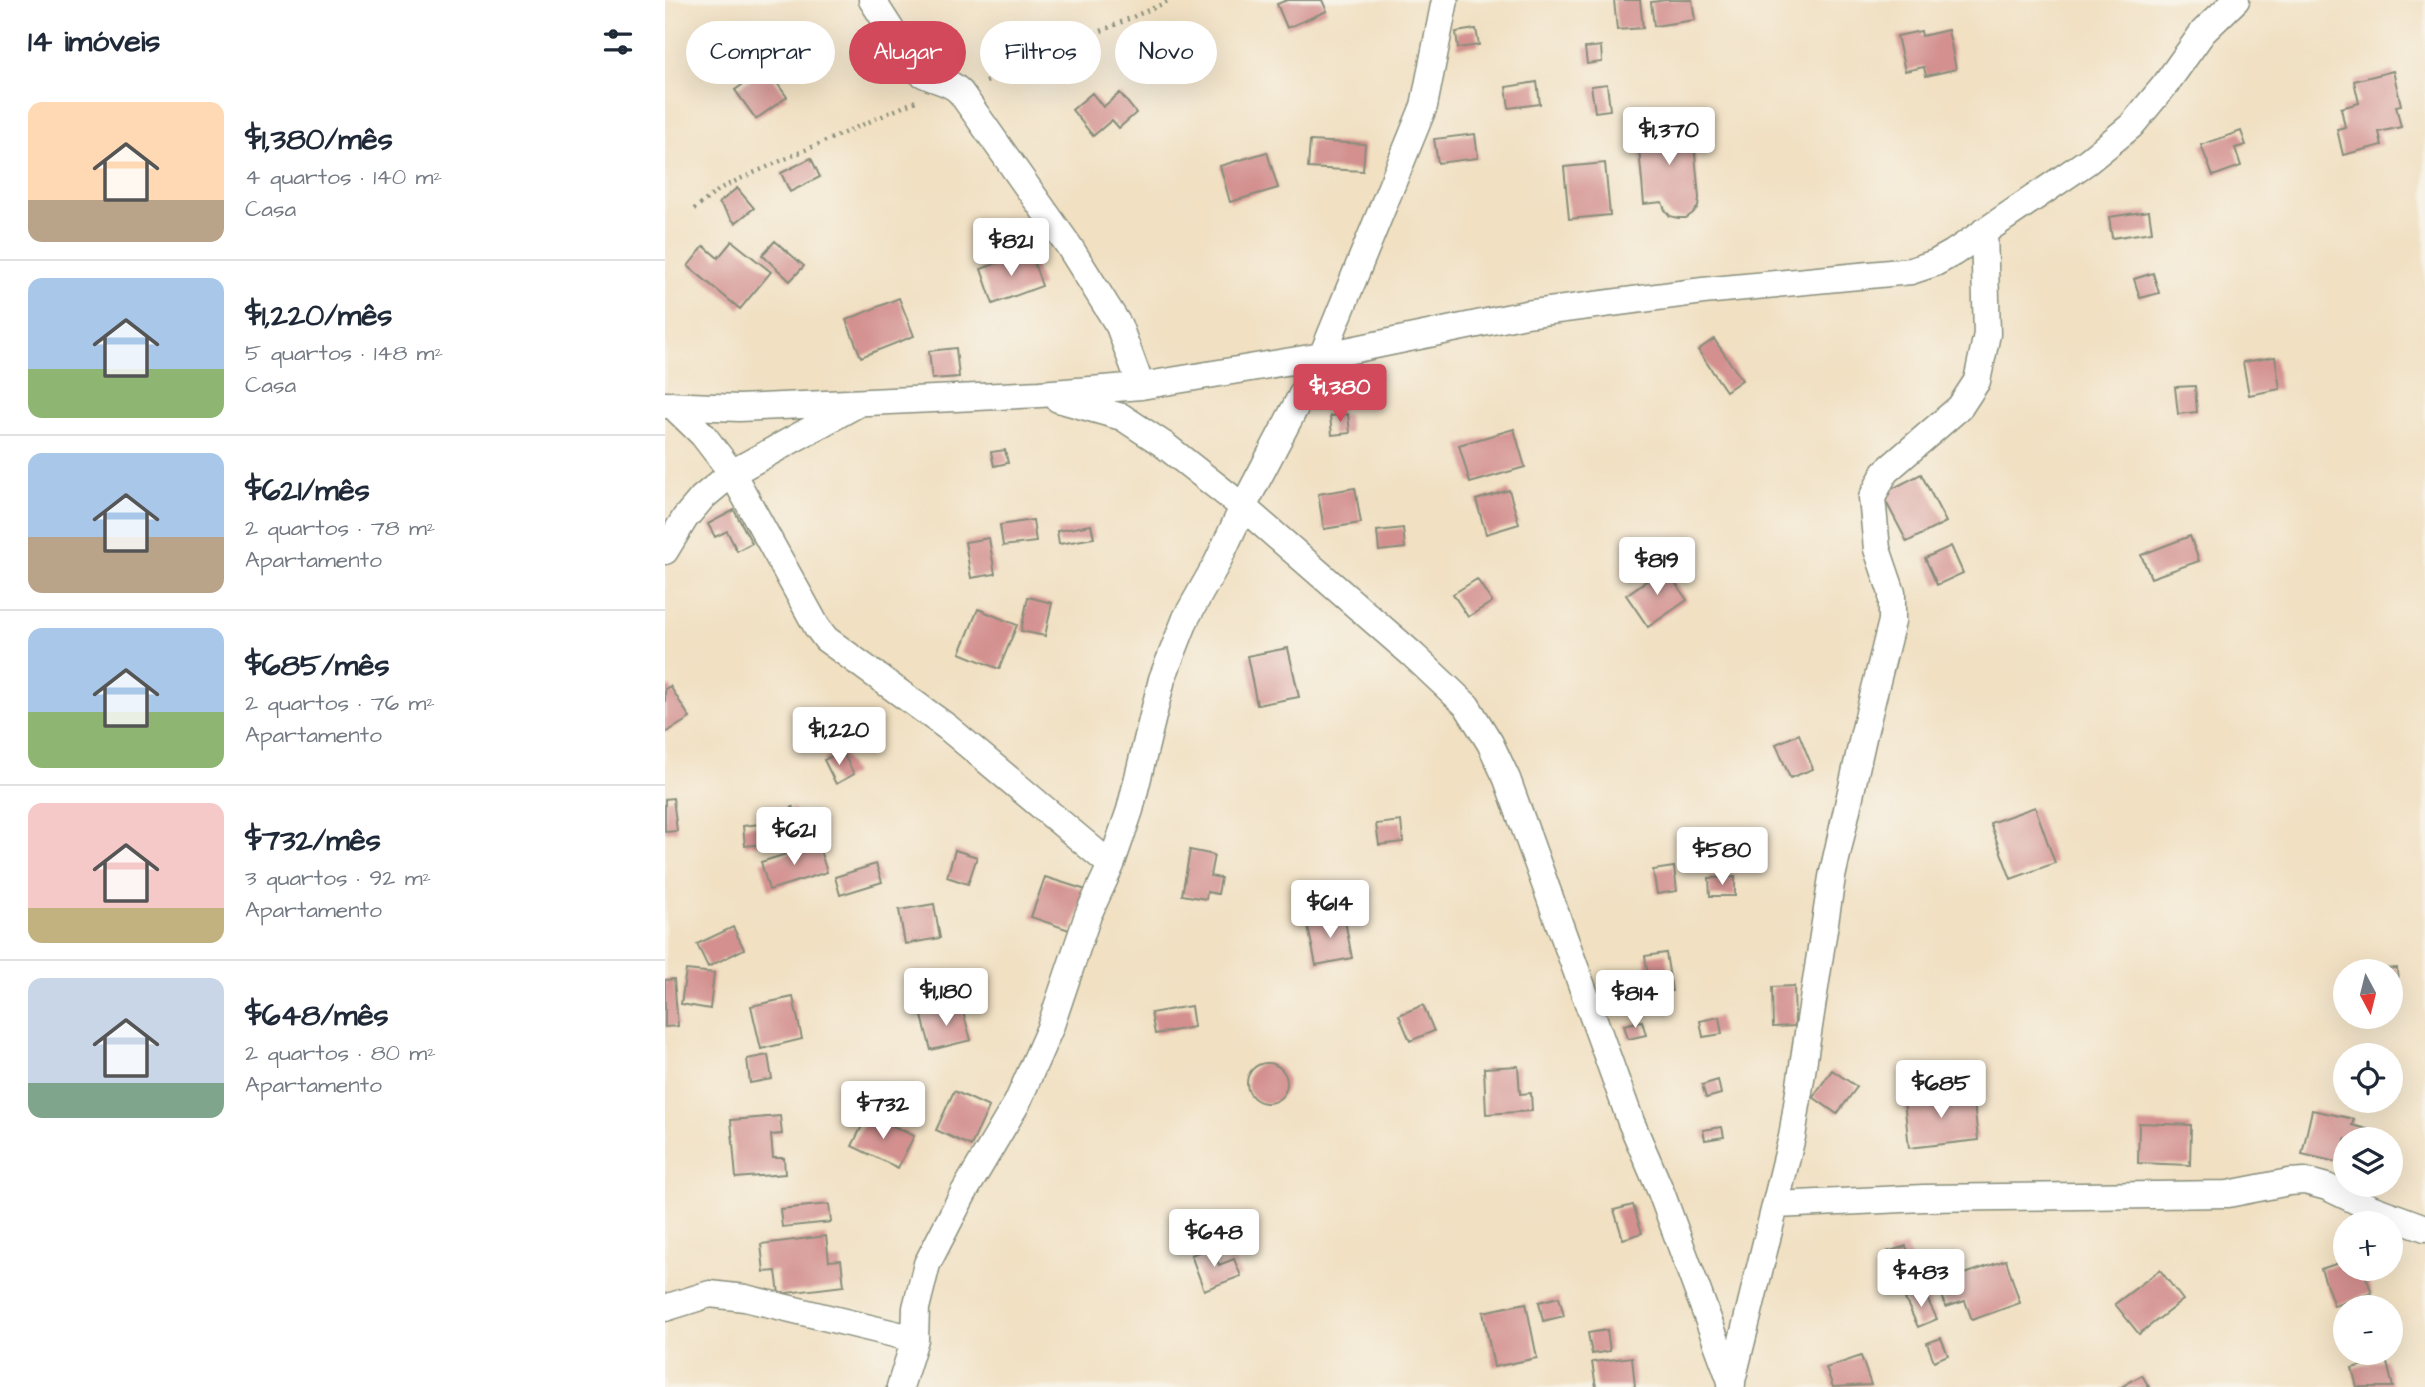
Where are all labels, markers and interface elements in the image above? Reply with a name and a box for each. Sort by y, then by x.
text: 14 imóveis [28,21,160,63]
chip: Comprar [686,21,835,84]
chip: Alugar [849,21,966,84]
chip: Filtros [980,21,1101,84]
chip: Novo [1115,21,1217,84]
icon: filters [599,23,637,61]
pin: $1,370 [1612,108,1726,167]
text: $1,370 [1639,114,1699,146]
text: $1,380/mês [245,119,393,161]
icon: home [84,130,168,214]
text: 4 quartos · 140 m² [245,161,442,193]
text: Casa [245,193,296,225]
pin: $821 [970,218,1052,278]
text: $821 [989,225,1033,257]
text: $1,220/mês [245,295,392,337]
icon: home [84,306,168,390]
text: 5 quartos · 148 m² [245,337,443,369]
pin: $1,380 [1283,364,1397,424]
text: Casa [245,369,296,401]
text: $1,380 [1310,371,1370,403]
text: $621/mês [245,470,370,512]
icon: home [84,481,168,565]
text: 2 quartos · 78 m² [245,512,436,544]
pin: $819 [1616,538,1698,597]
text: Apartamento [245,544,382,576]
text: $819 [1635,544,1679,576]
text: $685/mês [245,645,390,687]
icon: home [84,656,168,740]
text: 2 quartos · 76 m² [245,687,435,719]
pin: $1,220 [782,708,896,767]
text: $1,220 [809,714,869,746]
text: Apartamento [245,719,382,751]
pin: $621 [753,808,835,867]
text: $621 [772,814,816,846]
text: $732/mês [245,820,381,862]
pin: $580 [1681,828,1763,887]
icon: home [84,831,168,915]
text: $580 [1693,834,1751,866]
text: 3 quartos · 92 m² [245,862,431,894]
pin: $614 [1289,880,1371,940]
text: $614 [1307,887,1353,919]
text: Apartamento [245,894,382,926]
north arrow [2333,959,2403,1029]
map controls [2333,959,2403,1365]
pin: $1,180 [889,968,1003,1028]
pin: $814 [1594,970,1676,1030]
text: $1,180 [920,975,972,1007]
text: $814 [1612,977,1658,1009]
text: $648/mês [245,995,389,1037]
icon: home [84,1006,168,1090]
text: 2 quartos · 80 m² [245,1037,436,1069]
button: locate [2333,1043,2403,1113]
pin: $685 [1900,1060,1982,1120]
text: $685 [1912,1067,1970,1099]
text: Apartamento [245,1069,382,1101]
pin: $732 [842,1082,924,1141]
text: $732 [857,1088,909,1120]
button: layers [2333,1127,2403,1197]
pin: $648 [1173,1210,1255,1269]
button: + [2333,1211,2403,1281]
text: $648 [1185,1216,1243,1248]
pin: $483 [1880,1250,1962,1309]
text: $483 [1893,1256,1949,1288]
button: − [2333,1295,2403,1365]

